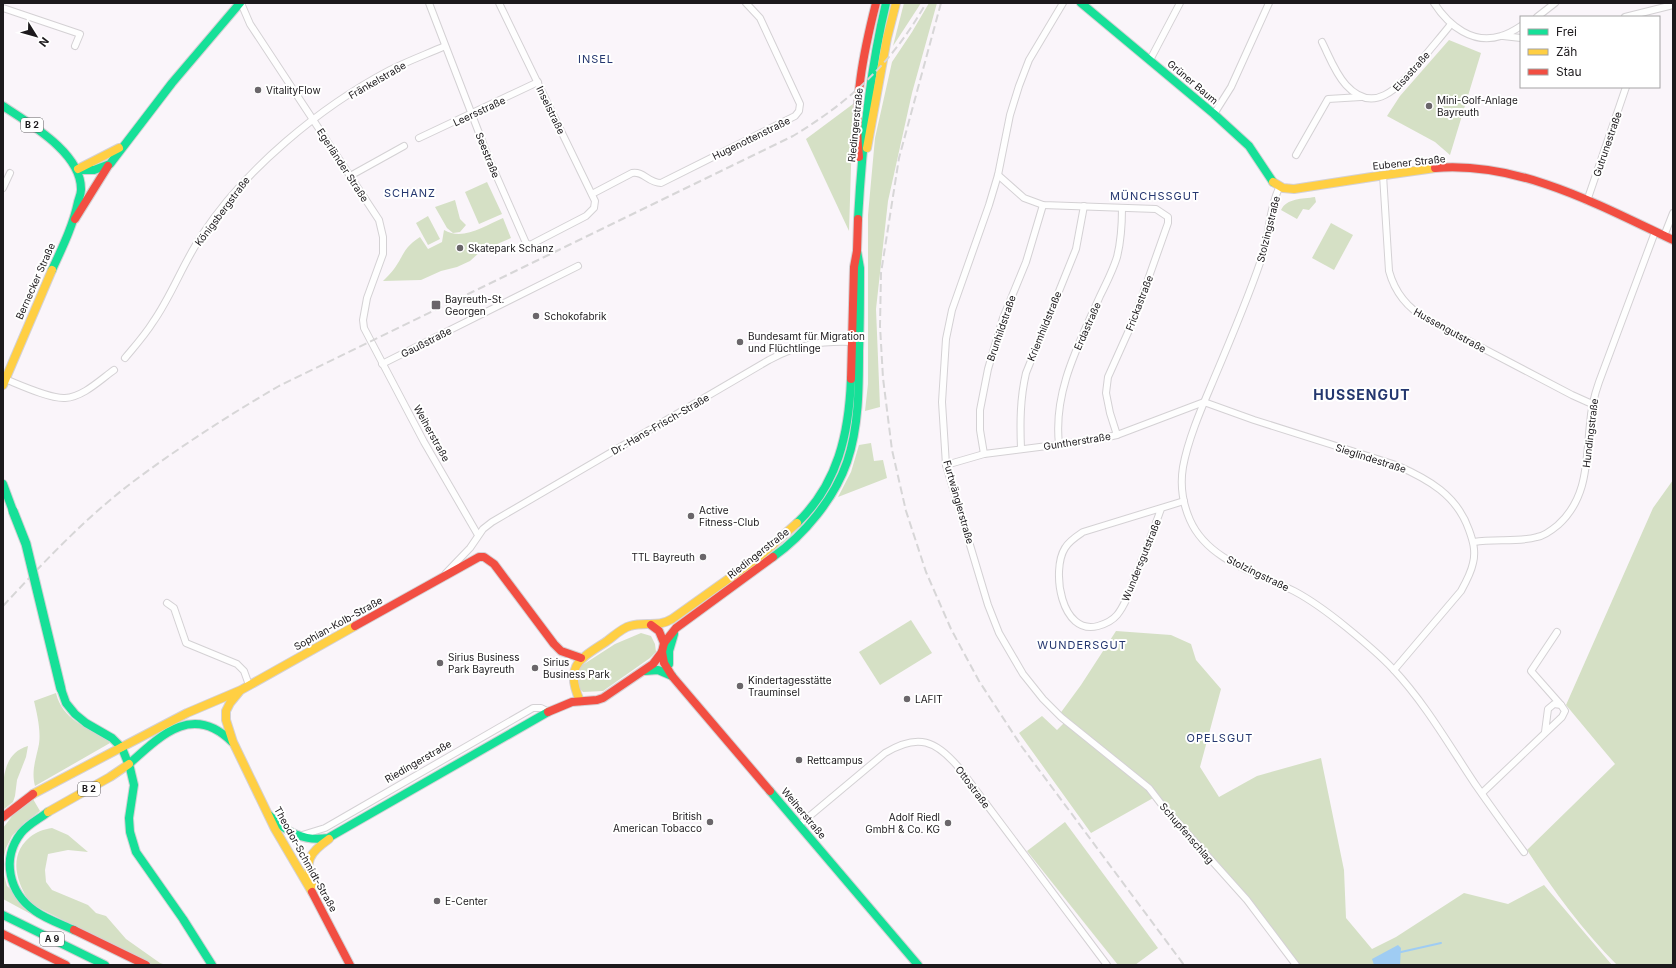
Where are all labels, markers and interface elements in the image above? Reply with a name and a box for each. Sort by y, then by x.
north arrow [16,16,56,56]
legend [1520,16,1660,88]
text: Frei [1556,24,1577,39]
text: N [36,34,52,50]
text: Zäh [1556,44,1577,59]
street label: Elsastraße [1390,49,1432,93]
district label: INSEL [578,52,614,66]
street label: Grüner Baum [1165,57,1221,107]
street label: Fränkelstraße [346,59,408,101]
text: Stau [1556,64,1582,79]
place label: VitalityFlow [266,84,321,96]
street label: Inselstraße [534,84,568,136]
marker: VitalityFlow [253,85,263,95]
street label: Riedingerstraße [845,87,865,163]
street label: Leersstraße [451,94,507,128]
place label: Mini-Golf-Anlage Bayreuth [1437,94,1518,118]
marker: Mini-Golf-Anlage Bayreuth [1424,101,1434,111]
street label: Gutrunestraße [1590,110,1624,178]
street label: Hugenottenstraße [710,114,792,162]
road number: B 2 [21,118,43,132]
street label: Egerländer Straße [315,126,371,204]
street label: Seestraße [473,130,503,180]
street label: Eubener Straße [1372,152,1446,172]
street label: Königsbergstraße [192,174,252,248]
district label: SCHANZ [384,186,436,200]
district label: MÜNCHSSGUT [1110,189,1200,203]
street label: Stolzingstraße [1254,194,1282,263]
street label: Bernecker Straße [13,241,57,321]
place label: Skatepark Schanz [468,242,554,254]
marker: Skatepark Schanz [455,243,465,253]
street label: Frickastraße [1123,273,1155,333]
street label: Kriemhildstraße [1024,289,1064,363]
place label: Bayreuth-St. Georgen [445,293,504,317]
street label: Brunhildstraße [984,293,1018,363]
marker: Bayreuth-St. Georgen [430,299,442,311]
street label: Erdastraße [1071,300,1103,352]
street label: Hussengutstraße [1412,305,1488,355]
place label: Schokofabrik [544,310,607,322]
marker: Schokofabrik [531,311,541,321]
street label: Gaußstraße [399,324,453,360]
place label: Bundesamt für Migration und Flüchtlinge [748,330,865,354]
marker: Bundesamt für Migration und Flüchtlinge [735,337,745,347]
district label: HUSSENGUT [1313,386,1411,403]
street label: Dr.-Hans-Frisch-Straße [609,391,711,457]
street label: Hundingstraße [1580,397,1600,468]
street label: Weiherstraße [411,403,453,464]
street label: Guntherstraße [1042,430,1112,452]
street label: Sieglindestraße [1334,441,1408,475]
street label: Furtwänglerstraße [941,459,977,545]
place label: Active Fitness-Club [699,504,759,528]
marker: Active Fitness-Club [686,511,696,521]
street label: Wundersgutstraße [1119,517,1163,603]
street label: Riedingerstraße [725,525,791,581]
place label: TTL Bayreuth [631,551,695,563]
marker: TTL Bayreuth [698,552,708,562]
street label: Stolzingstraße [1225,553,1291,593]
street label: Sophian-Kolb-Straße [292,594,385,652]
district label: WUNDERSGUT [1037,638,1127,652]
place label: Sirius Business Park Bayreuth [448,651,520,675]
place label: Sirius Business Park [543,656,610,680]
marker: Sirius Business Park Bayreuth [435,658,445,668]
marker: Sirius Business Park [530,663,540,673]
place label: Kindertagesstätte Trauminsel [748,674,832,698]
marker: Kindertagesstätte Trauminsel [735,681,745,691]
place label: LAFIT [915,693,943,705]
marker: LAFIT [902,694,912,704]
district label: OPELSGUT [1187,731,1253,745]
street label: Riedingerstraße [383,737,454,785]
place label: Rettcampus [807,754,863,766]
marker: Rettcampus [794,755,804,765]
street label: Ottostraße [953,764,993,811]
road number: B 2 [78,782,100,796]
street label: Weiherstraße [779,785,829,841]
street label: Schupfenschlag [1157,800,1217,866]
street label: Theodor-Schmidt-Straße [272,804,340,914]
place label: British American Tobacco [613,810,702,834]
place label: Adolf Riedl GmbH & Co. KG [865,811,940,835]
marker: British American Tobacco [705,817,715,827]
marker: Adolf Riedl GmbH & Co. KG [943,818,953,828]
place label: E-Center [445,895,488,907]
marker: E-Center [432,896,442,906]
road number: A 9 [40,932,64,946]

